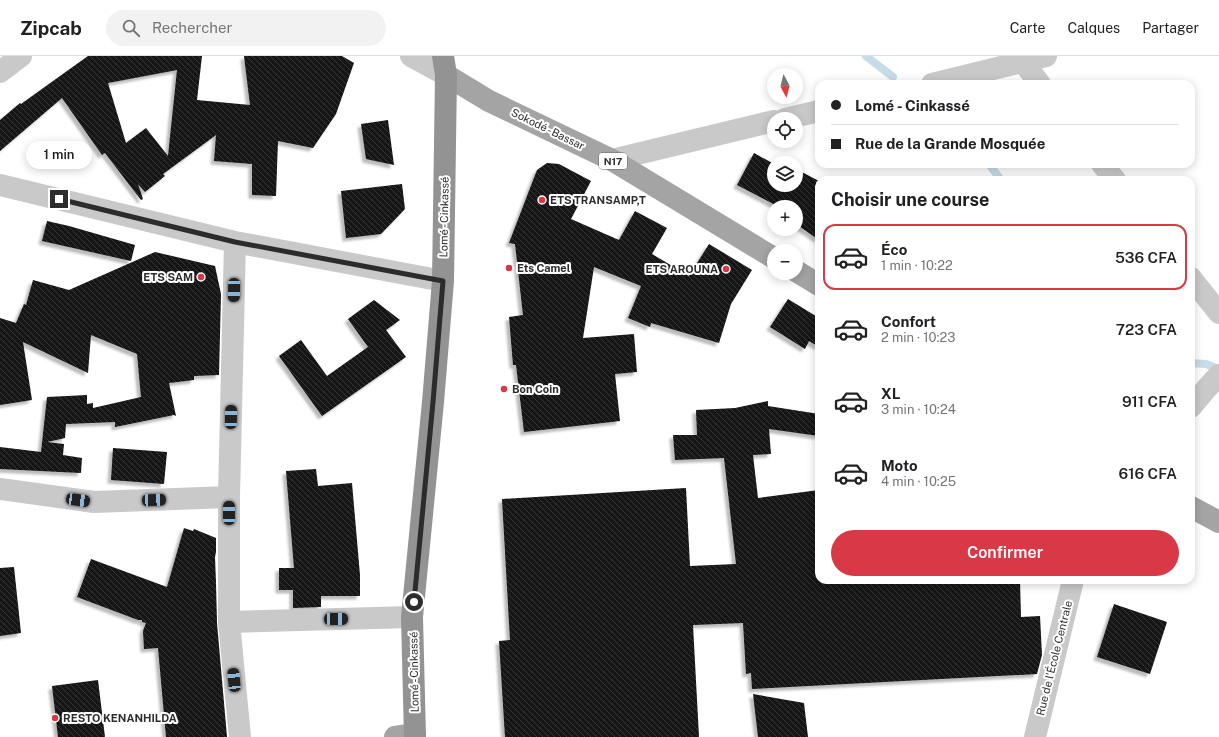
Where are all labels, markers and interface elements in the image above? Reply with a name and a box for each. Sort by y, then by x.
search box [106,10,386,46]
text: Zipcab [20,17,82,39]
icon: search [120,17,142,39]
text: Rechercher [152,19,232,36]
text: Carte [1010,20,1046,36]
text: Calques [1068,20,1120,36]
text: Partager [1142,20,1199,36]
north arrow [767,68,803,104]
map controls [767,68,803,280]
text: Lomé - Cinkassé [855,97,970,114]
street label: Sokodé - Bassar [509,106,587,152]
button: locate [767,112,803,148]
text: Rue de la Grande Mosquée [855,135,1045,152]
callout: 1 min [26,141,92,169]
text: 1 min [44,147,74,162]
road number: N17 [599,153,627,169]
button: layers [767,156,803,192]
street label: Lomé - Cinkassé [437,177,451,257]
text: Choisir une course [831,189,989,210]
route end [50,190,68,208]
place label: ETS TRANSAMP,T [550,194,646,206]
marker: ETS TRANSAMP,T [537,195,547,205]
button: + [767,200,803,236]
icon: car [833,239,869,275]
text: Éco [881,241,907,258]
button: − [767,244,803,280]
text: 536 CFA [1115,249,1177,266]
text: 1 min · 10:22 [881,258,953,273]
place label: Ets Camel [517,262,571,274]
marker: Ets Camel [504,263,514,273]
place label: ETS AROUNA [646,263,718,275]
marker: ETS AROUNA [721,264,731,274]
place label: ETS SAM [143,271,193,283]
marker: ETS SAM [196,272,206,282]
car [228,278,240,302]
icon: car [833,311,869,347]
text: Confort [881,313,936,330]
text: 723 CFA [1116,321,1177,338]
text: 2 min · 10:23 [881,330,956,345]
place label: Bon Coin [512,383,559,395]
icon: car [833,383,869,419]
marker: Bon Coin [499,384,509,394]
text: XL [881,385,900,402]
text: 911 CFA [1122,393,1177,410]
text: 3 min · 10:24 [881,402,956,417]
car [225,405,237,429]
icon: car [833,455,869,491]
text: Moto [881,457,918,474]
text: 616 CFA [1119,465,1177,482]
text: 4 min · 10:25 [881,474,956,489]
car [65,492,91,508]
car [142,494,166,506]
car [223,501,235,525]
button: Confirmer [831,530,1179,576]
route start [405,593,423,611]
street label: Rue de l'École Centrale [1033,599,1074,717]
car [324,613,348,625]
street label: Lomé - Cinkassé [407,632,421,712]
car [227,667,241,693]
place label: RESTO KENANHILDA [63,712,177,724]
marker: RESTO KENANHILDA [50,713,60,723]

